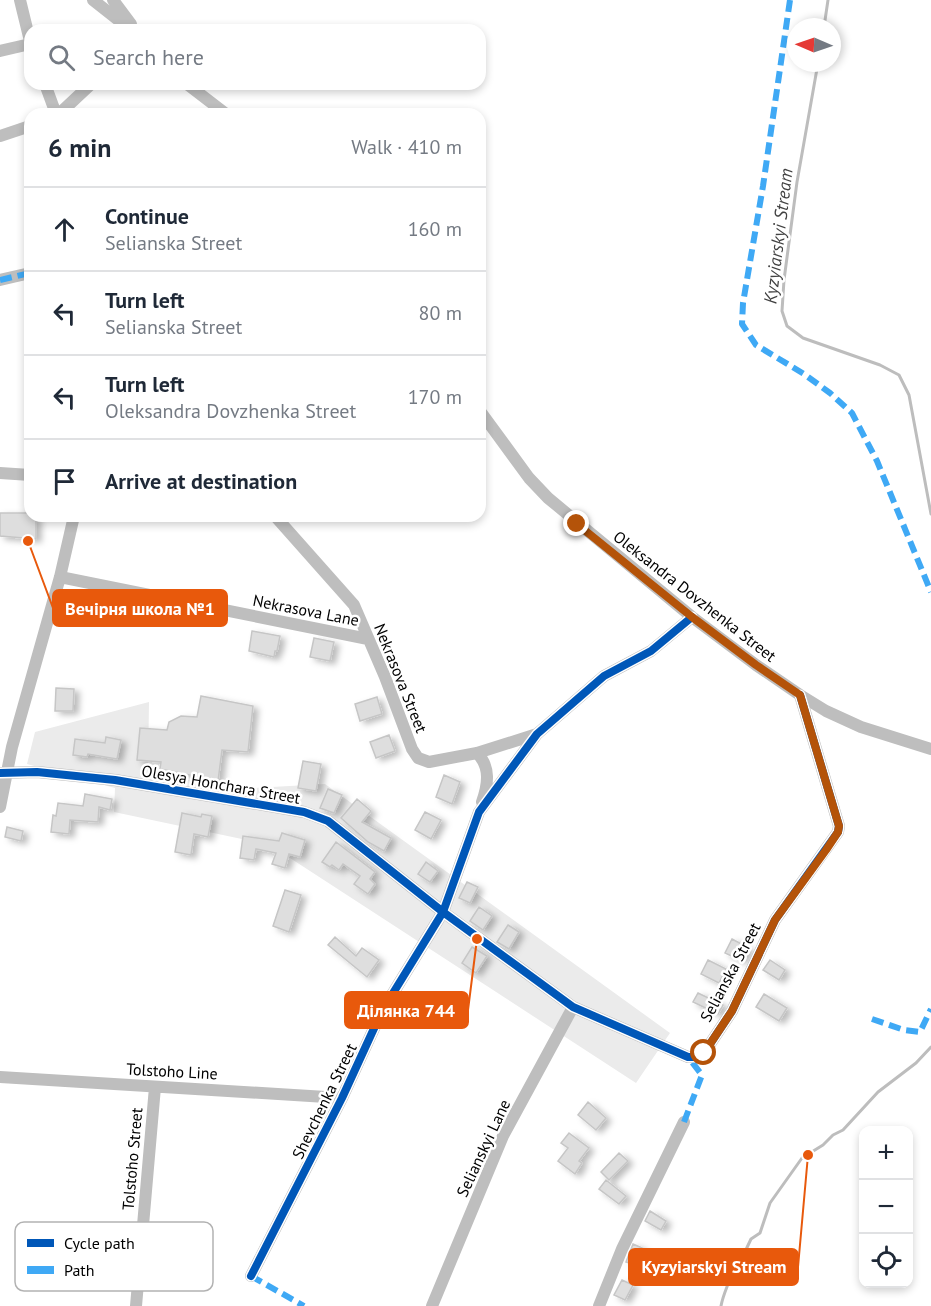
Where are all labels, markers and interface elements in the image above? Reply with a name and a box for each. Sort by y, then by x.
north arrow [787,18,841,72]
search box [24,24,486,90]
icon: search [45,41,78,74]
text: Search here [93,43,204,71]
text: 6 min [48,131,111,164]
text: Walk · 410 m [351,134,462,160]
water label: Kyzyiarskyi Stream [758,167,798,305]
text: Continue [105,202,189,230]
icon: ahead [48,213,81,246]
text: 160 m [408,216,462,242]
text: Selianska Street [105,230,242,256]
text: Turn left [105,286,185,314]
icon: left [48,297,81,330]
text: 80 m [419,300,462,326]
text: Selianska Street [105,314,242,340]
text: Turn left [105,370,185,398]
icon: left [48,381,81,414]
text: 170 m [408,384,462,410]
text: Oleksandra Dovzhenka Street [105,398,356,424]
icon: arrive [48,465,81,498]
text: Arrive at destination [105,467,297,495]
route end [563,510,589,536]
street label: Oleksandra Dovzhenka Street [610,526,781,666]
callout: Вечірня школа №1 [53,590,227,626]
street label: Nekrasova Lane [251,590,361,630]
text: Вечірня школа №1 [65,597,215,620]
street label: Nekrasova Street [370,621,432,736]
street label: Olesya Honchara Street [140,760,302,808]
street label: Selianska Street [695,918,765,1025]
callout: Ділянка 744 [345,992,468,1028]
text: Ділянка 744 [357,999,455,1022]
street label: Shevchenka Street [287,1039,361,1162]
route start [690,1039,716,1065]
street label: Tolstoho Line [126,1059,218,1083]
street label: Selianskyi Lane [452,1096,514,1200]
street label: Tolstoho Street [118,1106,147,1211]
map controls [859,1126,913,1288]
button: + [859,1126,913,1180]
button: − [859,1180,913,1234]
legend [15,1222,213,1291]
text: Cycle path [64,1233,135,1253]
button: locate [859,1234,913,1288]
callout: Kyzyiarskyi Stream [629,1249,798,1285]
text: Kyzyiarskyi Stream [641,1255,787,1278]
text: Path [64,1260,95,1280]

